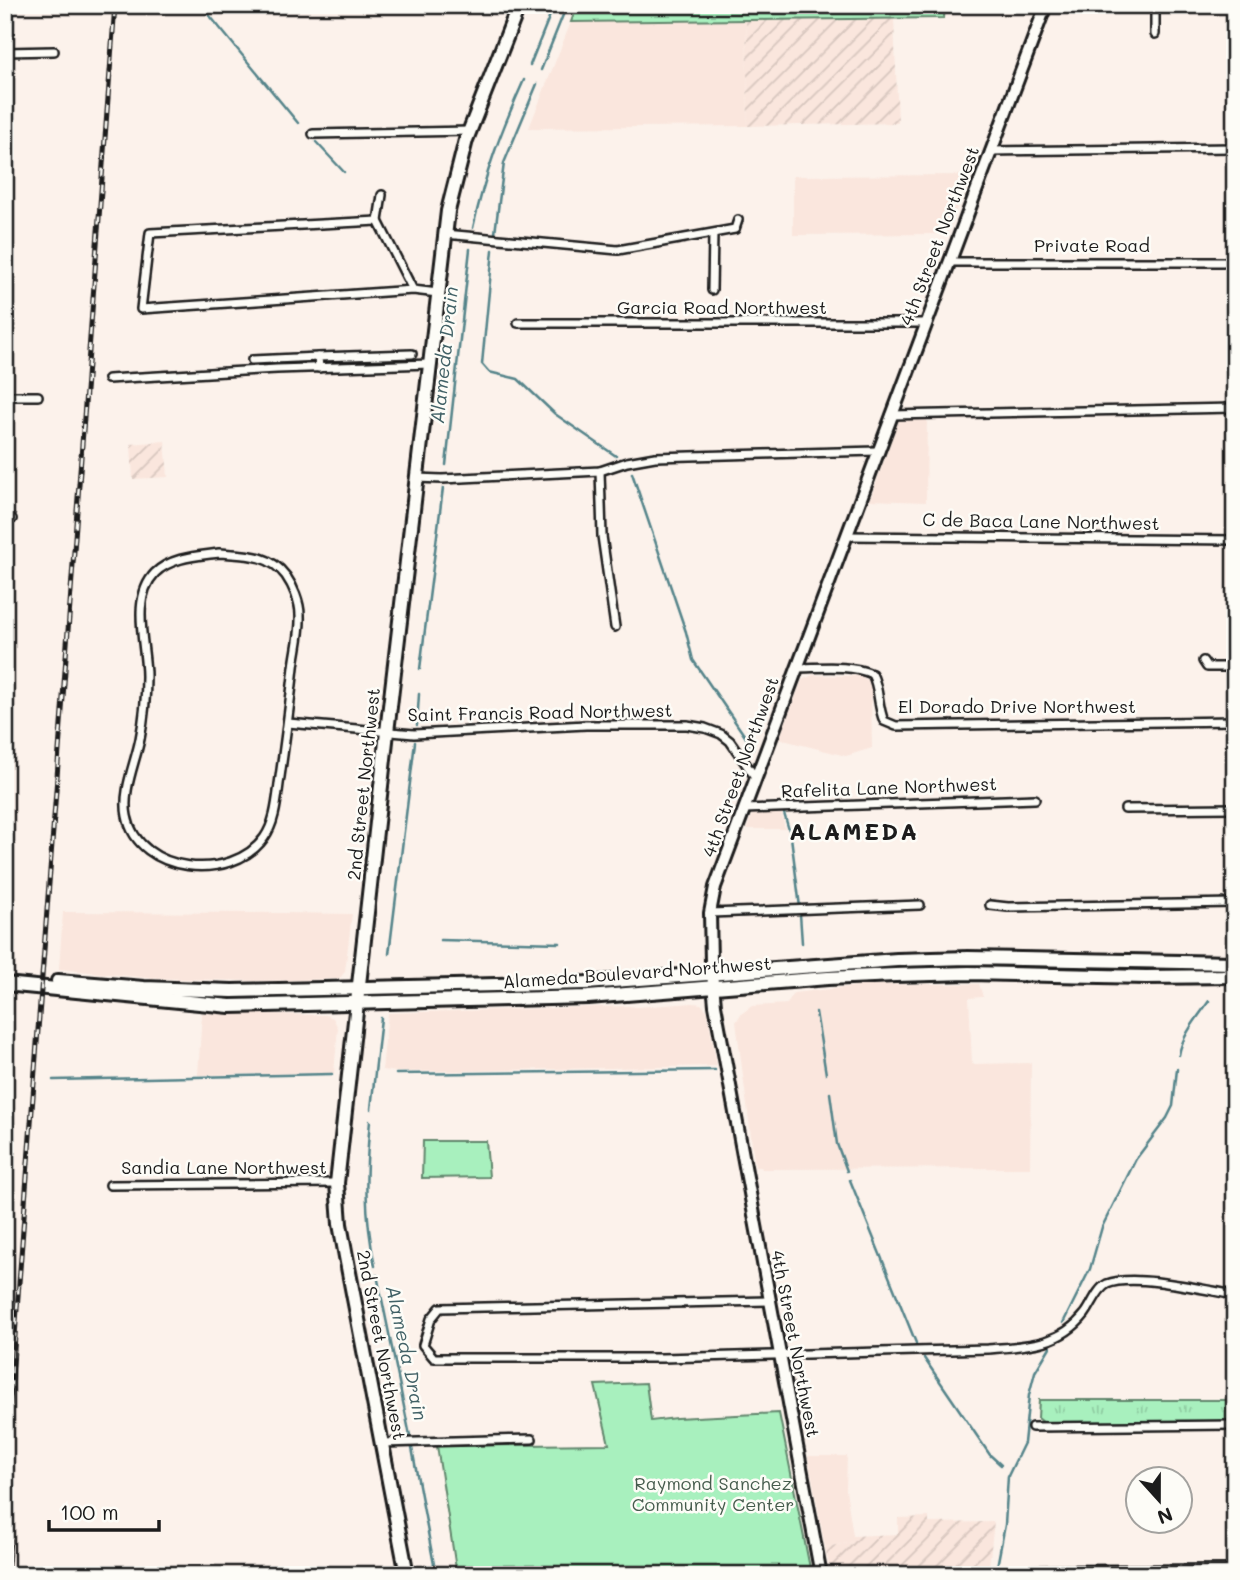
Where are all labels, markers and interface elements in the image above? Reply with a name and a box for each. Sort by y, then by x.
street label: 4th Street Northwest [894,143,984,329]
street label: Private Road [1034,233,1150,257]
water label: Alameda Drain [424,285,463,425]
street label: Garcia Road Northwest [617,295,827,319]
street label: C de Baca Lane Northwest [922,507,1160,535]
street label: 4th Street Northwest [696,673,784,860]
street label: 2nd Street Northwest [341,687,385,881]
street label: El Dorado Drive Northwest [898,694,1136,718]
street label: Saint Francis Road Northwest [407,698,673,726]
street label: Rafelita Lane Northwest [781,771,997,803]
district label: ALAMEDA [789,815,919,846]
street label: Alameda Boulevard Northwest [502,951,772,993]
street label: Sandia Lane Northwest [121,1155,327,1179]
street label: 2nd Street Northwest [352,1248,412,1442]
street label: 4th Street Northwest [766,1248,826,1439]
water label: Alameda Drain [381,1283,434,1423]
north arrow [1124,1464,1194,1534]
park label: Raymond Sanchez Community Center [632,1471,794,1516]
scale bar [49,1489,159,1533]
text: 100 m [60,1498,119,1525]
text: N [1154,1502,1176,1531]

